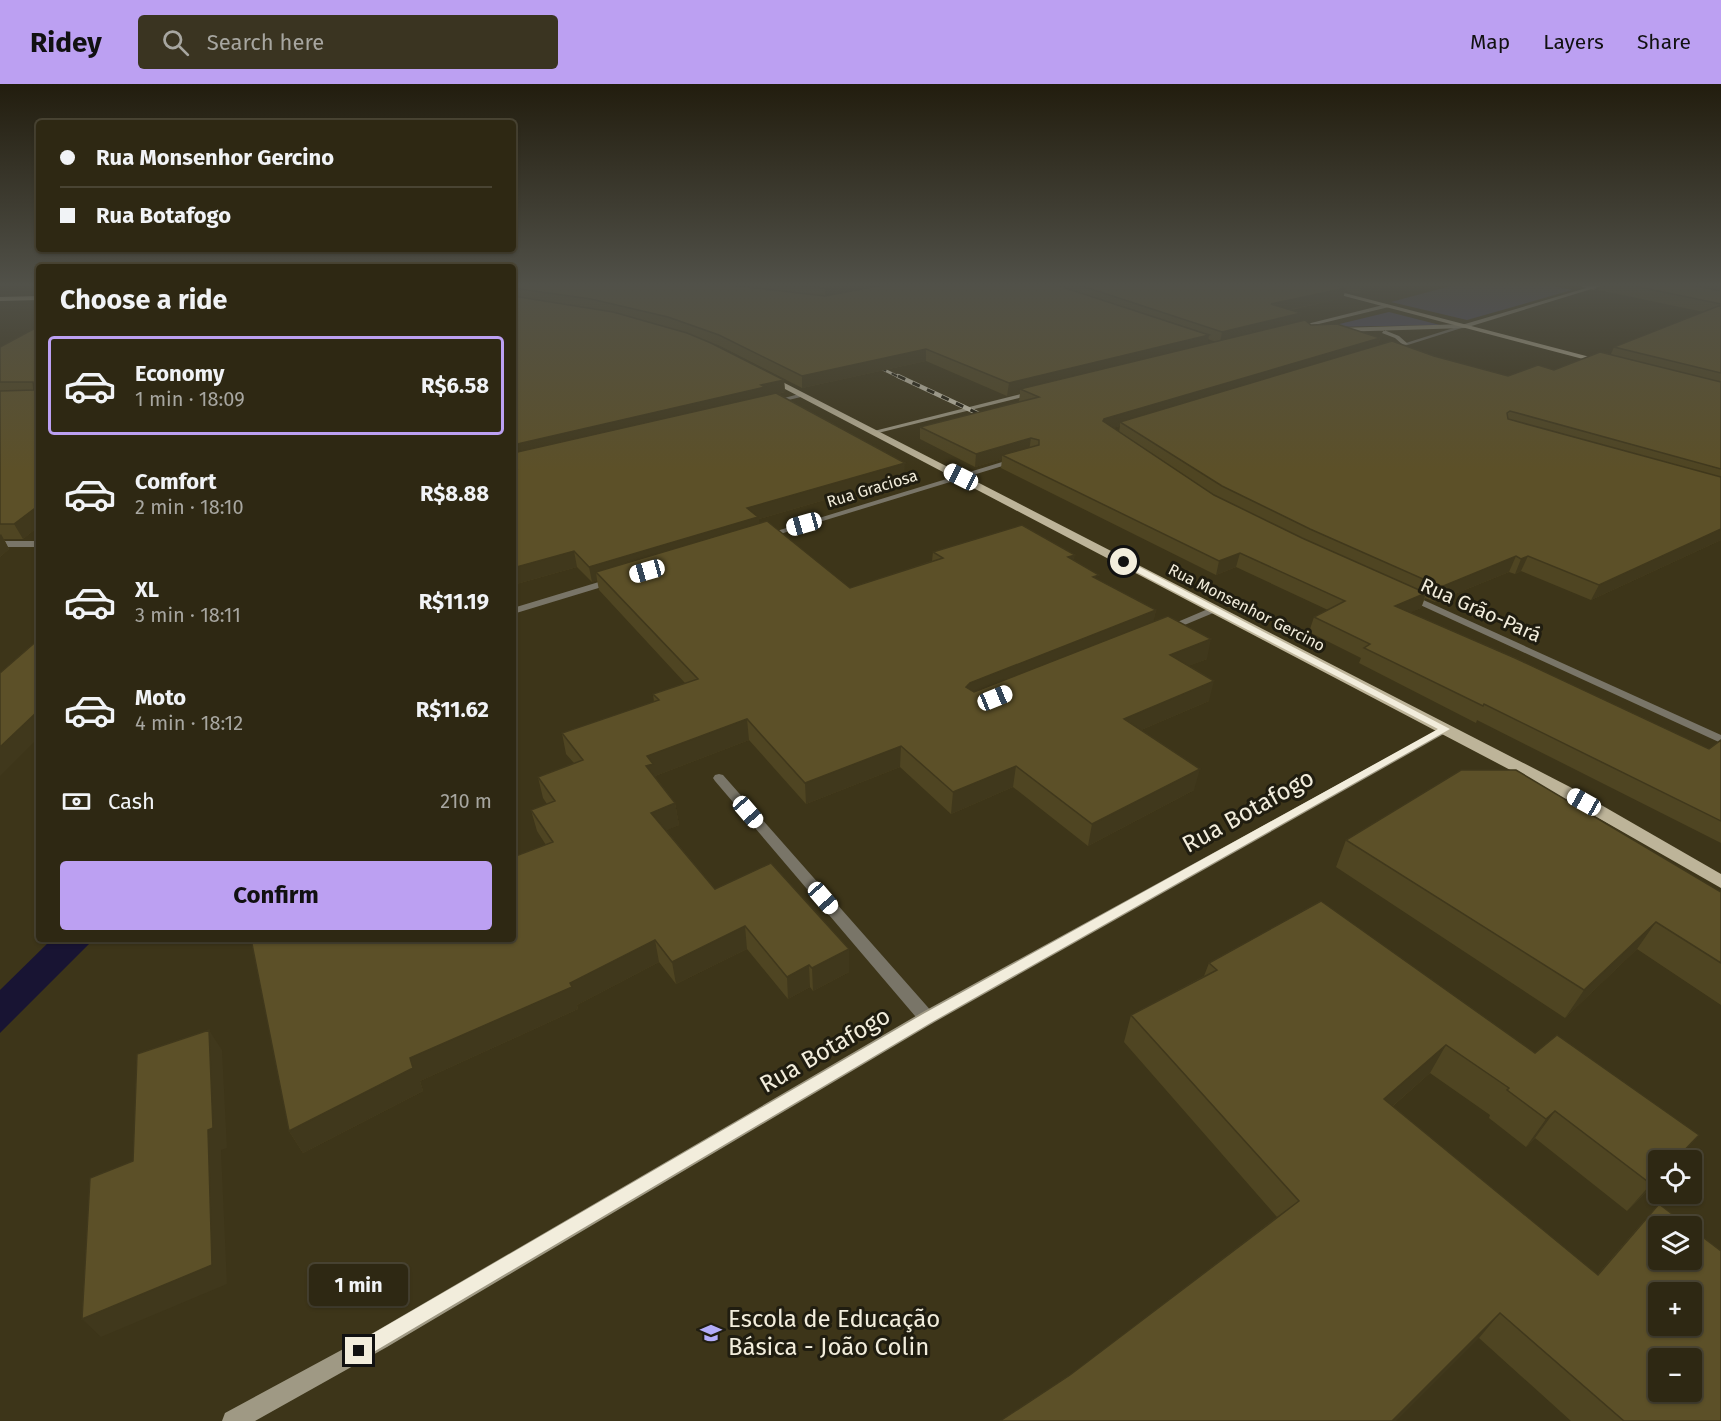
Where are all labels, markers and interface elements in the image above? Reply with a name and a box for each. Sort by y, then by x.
search box [138,15,558,69]
text: Ridey [30,26,102,59]
icon: search [159,26,192,59]
text: Search here [207,29,324,56]
text: Map [1470,29,1510,55]
text: Layers [1543,29,1604,55]
text: Share [1637,29,1691,55]
text: Rua Monsenhor Gercino [96,144,334,171]
text: Rua Botafogo [96,202,231,229]
text: Choose a ride [60,284,227,316]
icon: car [63,359,117,413]
text: Economy [135,360,224,387]
text: R$6.58 [421,372,489,399]
text: 1 min · 18:09 [135,387,245,411]
car [941,461,981,493]
street label: Rua Graciosa [824,466,920,511]
icon: car [63,467,117,521]
text: Comfort [135,468,216,495]
text: R$8.88 [420,480,489,507]
text: 2 min · 18:10 [135,495,244,519]
car [784,510,824,538]
route start [1110,548,1137,575]
car [627,557,667,585]
street label: Rua Monsenhor Gercino [1165,560,1328,655]
street label: Rua Grão-Pará [1417,573,1545,647]
icon: car [63,575,117,629]
text: XL [135,576,159,603]
text: R$11.19 [419,588,489,615]
text: 3 min · 18:11 [135,603,241,627]
icon: car [63,683,117,737]
car [975,683,1015,713]
text: Moto [135,684,186,711]
text: R$11.62 [416,696,489,723]
text: 4 min · 18:12 [135,711,243,735]
street label: Rua Botafogo [1177,763,1319,859]
icon: cash [60,785,93,818]
car [1564,785,1604,819]
text: Cash [108,788,155,815]
text: 210 m [440,789,492,813]
car [729,793,767,831]
button: Confirm [60,861,492,930]
car [804,879,842,917]
street label: Rua Botafogo [755,1001,895,1099]
map controls [1648,1150,1702,1402]
button: locate [1648,1150,1702,1204]
button: layers [1648,1216,1702,1270]
callout: 1 min [310,1264,409,1306]
text: 1 min [334,1273,383,1297]
button: + [1648,1282,1702,1336]
place label: Escola de Educação Básica - João Colin [728,1305,940,1361]
school or university icon: Escola de Educação Básica - João Colin [699,1321,723,1345]
route end [345,1337,372,1364]
button: − [1648,1348,1702,1402]

